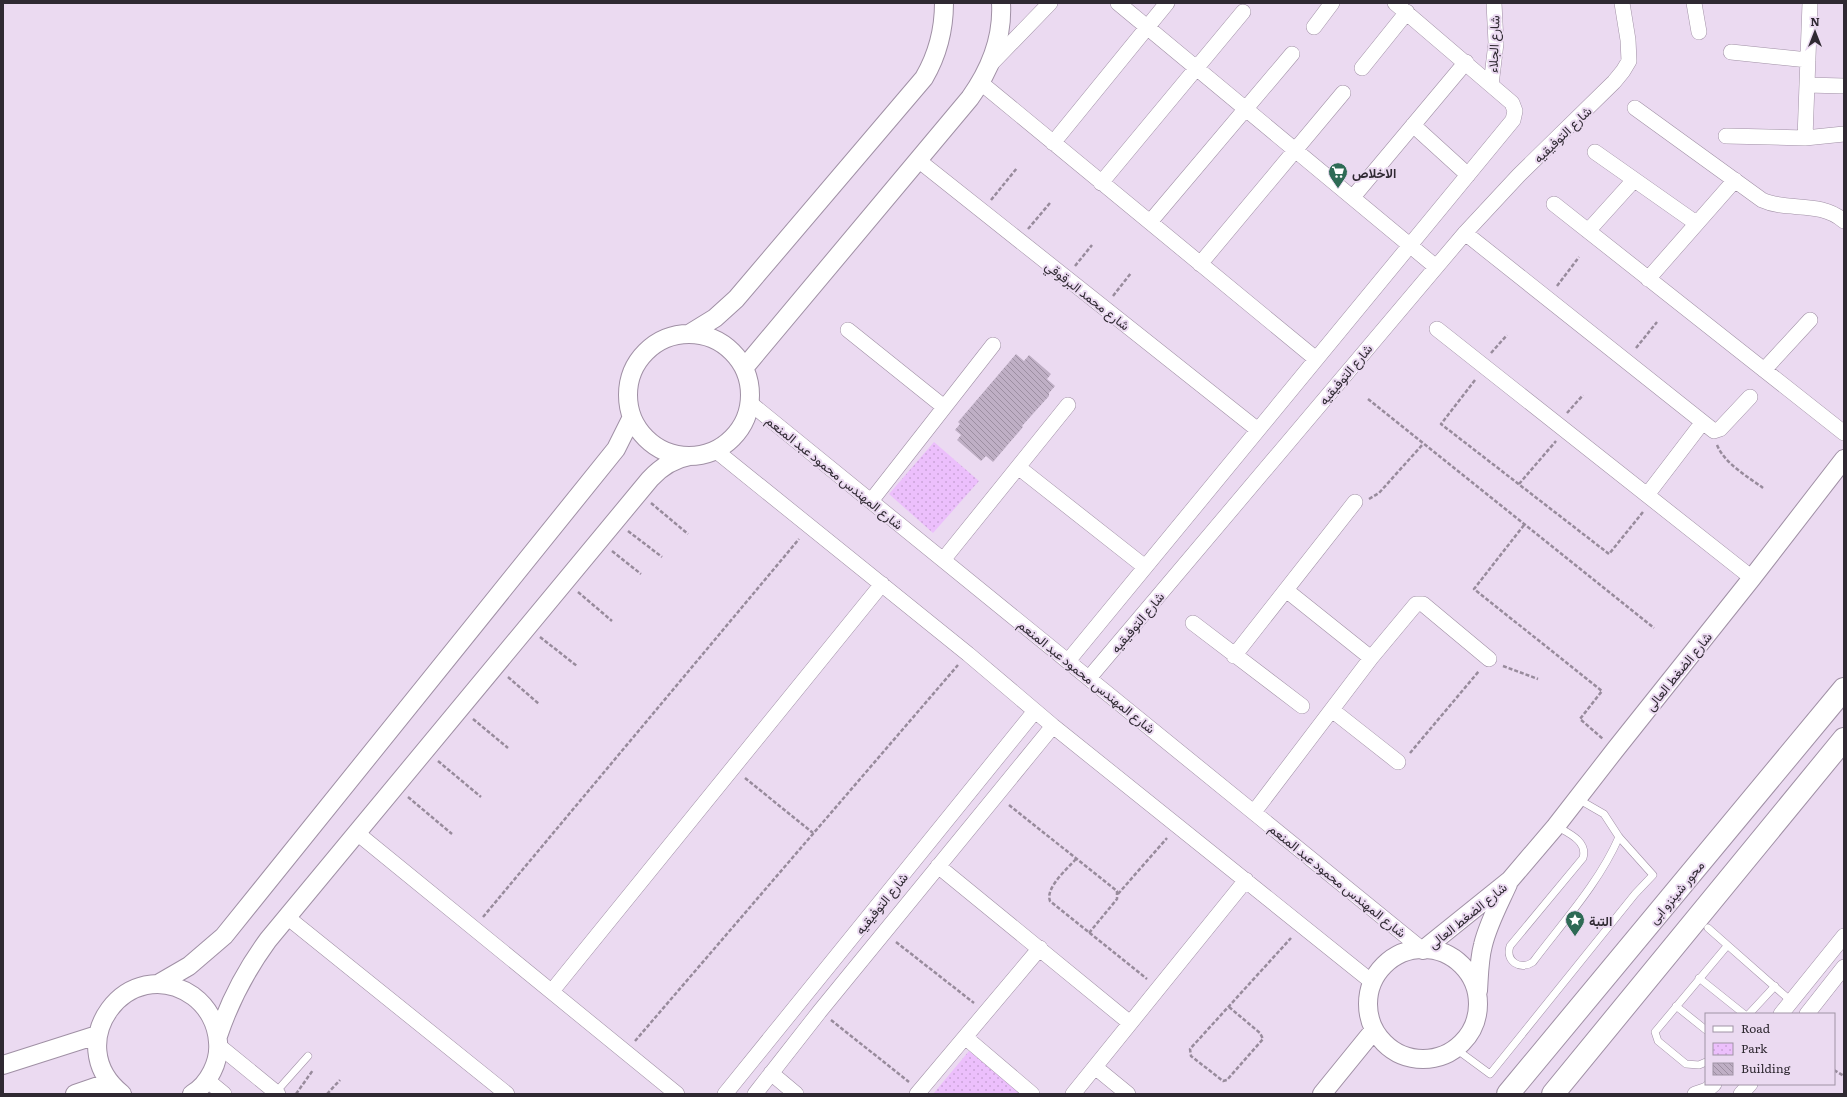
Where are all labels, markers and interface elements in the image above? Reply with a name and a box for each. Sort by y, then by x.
north arrow [1795,12,1835,52]
text: N [1810,13,1820,29]
street label: شارع الجلاء [1483,15,1504,73]
street label: شارع التوفيقيه [1529,101,1596,167]
supermarket icon: الاخلاص [1327,161,1349,189]
place label: الاخلاص [1352,163,1396,182]
street label: شارع محمد البرقوقي [1040,256,1134,336]
street label: شارع التوفيقيه [1314,339,1377,409]
street label: شارع المهندس محمود عبد المنعم [762,411,908,534]
street label: شارع التوفيقيه [1106,587,1169,657]
street label: شارع المهندس محمود عبد المنعم [1014,615,1160,738]
street label: شارع الضغط العالى [1640,628,1717,715]
street label: شارع المهندس محمود عبد المنعم [1265,819,1411,942]
street label: محور شينزو ابى [1644,856,1708,928]
street label: شارع التوفيقيه [850,868,913,939]
street label: شارع الضغط العالى [1424,877,1511,954]
place icon: التبة [1564,909,1586,937]
place label: التبة [1589,911,1612,930]
legend [1705,1013,1835,1085]
text: Road [1741,1019,1771,1037]
text: Park [1741,1039,1768,1057]
text: Building [1741,1059,1791,1077]

